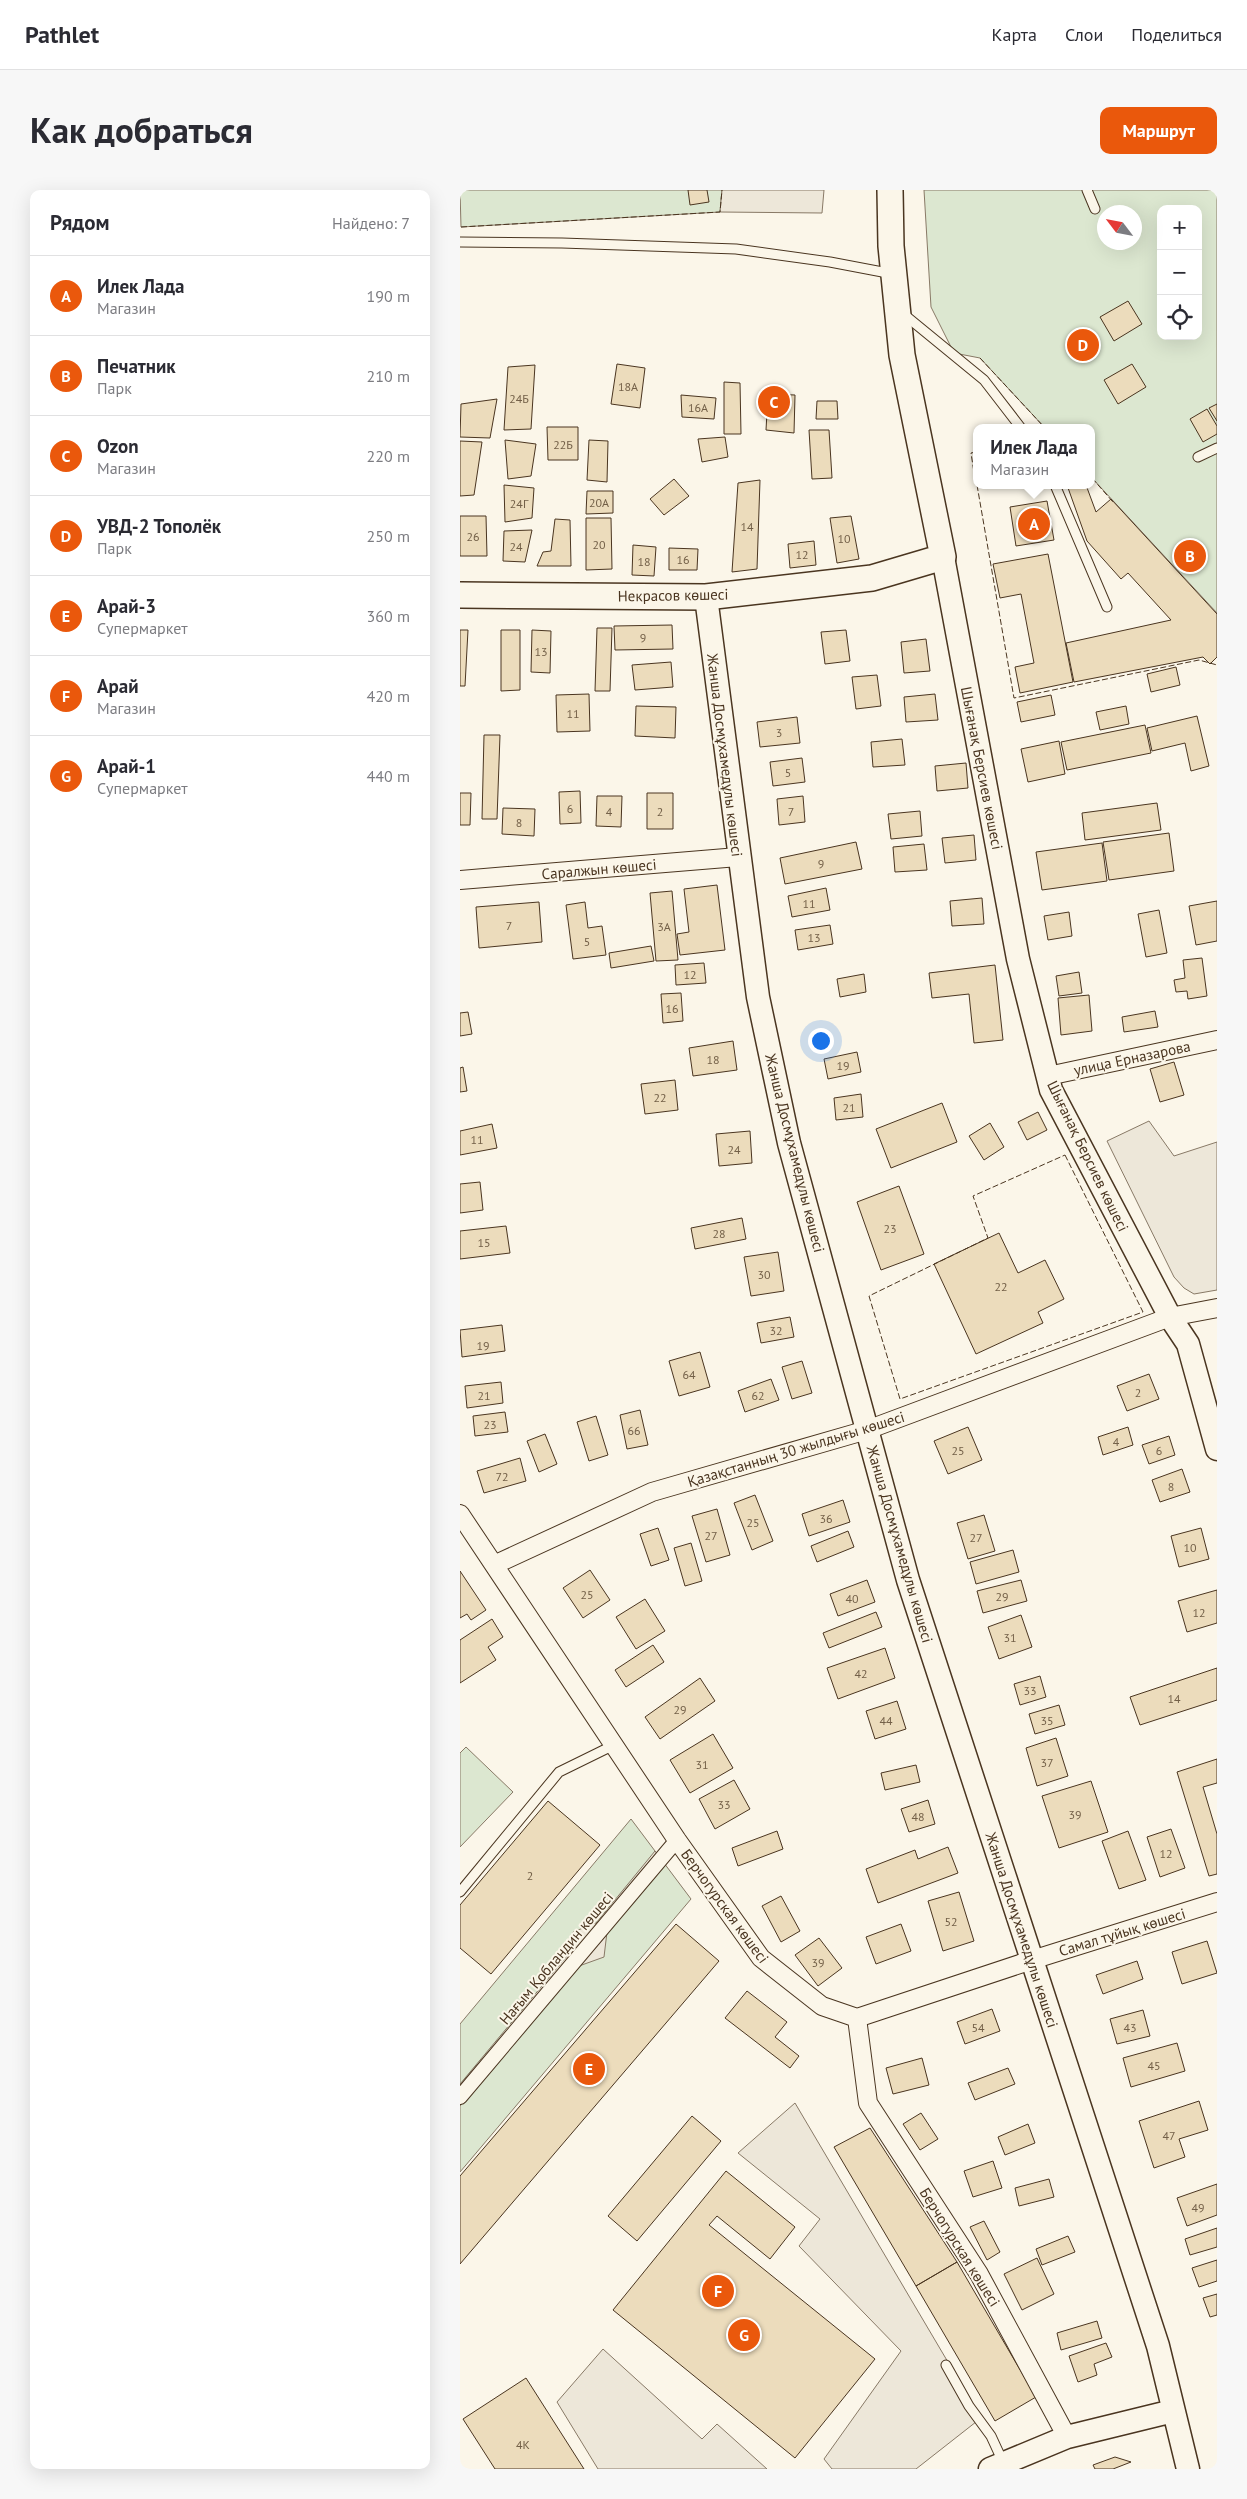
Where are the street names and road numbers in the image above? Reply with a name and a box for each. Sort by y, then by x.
street label: Некрасов көшесі [617,585,729,605]
street label: Жанша Досмұхамедұлы көшесі [703,651,747,858]
street label: Шығанақ Берсиев көшесі [957,685,1007,851]
street label: Саралжын көшесі [541,855,657,883]
street label: улица Ерназарова [1072,1036,1192,1080]
street label: Жанша Досмұхамедұлы көшесі [761,1051,829,1254]
street label: Шығанақ Берсиев көшесі [1043,1077,1133,1235]
street label: Қазақстанның 30 жылдығы көшесі [685,1407,907,1491]
street label: Жанша Досмұхамедұлы көшесі [862,1442,937,1645]
street label: Жанша Досмұхамедұлы көшесі [981,1829,1063,2030]
street label: Берчогурская көшесі [677,1845,773,1967]
street label: Нағым Қобландин көшесі [495,1888,617,2028]
street label: Самал тұйық көшесі [1056,1904,1188,1960]
street label: Берчогурская көшесі [916,2184,1004,2310]

